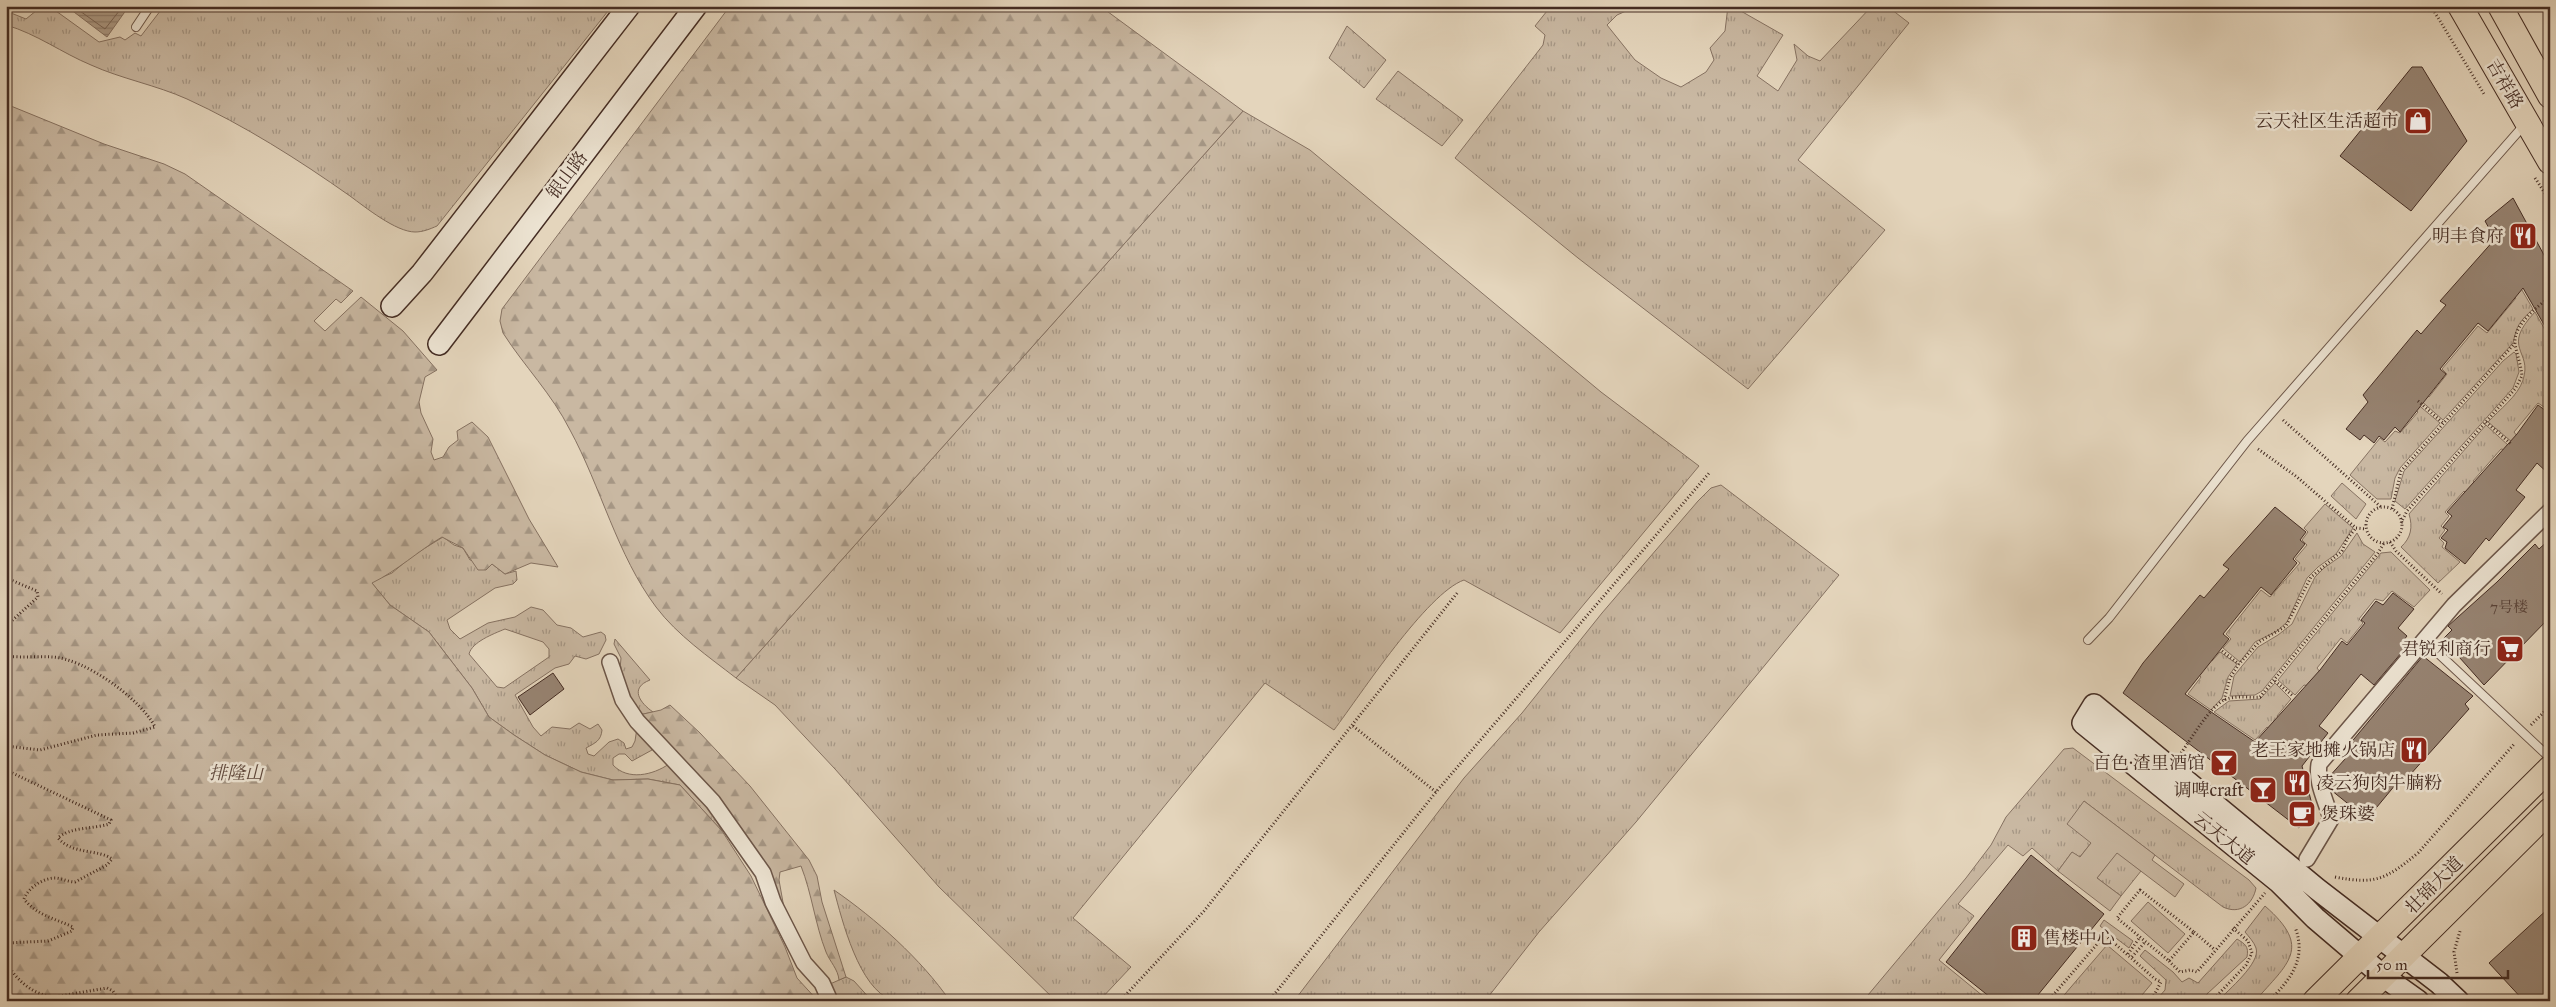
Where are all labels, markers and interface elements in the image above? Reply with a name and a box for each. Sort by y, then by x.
street label: 吉祥路 [2482,55,2528,113]
shop icon: 云天社区生活超市 [2403,106,2433,136]
place label: 云天社区生活超市 [2255,110,2399,132]
street label: 银山路 [542,147,592,203]
restaurant icon: 明丰食府 [2508,221,2538,251]
place label: 明丰食府 [2432,225,2504,247]
house number: 7号楼 [2490,598,2528,616]
supermarket icon: 君锐利商行 [2495,634,2525,664]
place label: 君锐利商行 [2401,638,2491,660]
restaurant icon: 老王家地摊火锅店 [2399,735,2429,765]
place label: 老王家地摊火锅店 [2251,739,2395,761]
bar icon: 百色·渣里酒馆 [2209,748,2239,778]
place label: 百色·渣里酒馆 [2093,752,2205,774]
park label: 排隆山 [209,762,265,784]
restaurant icon: 凌云狗肉牛腩粉 [2282,768,2312,798]
place label: 凌云狗肉牛腩粉 [2316,772,2442,794]
bar icon: 调啤craft [2248,775,2278,805]
place label: 调啤craft [2174,779,2245,801]
cafe icon: 煲珠婆 [2287,799,2317,829]
place label: 煲珠婆 [2321,803,2375,825]
street label: 云天大道 [2189,807,2259,869]
street label: 壮锦大道 [2401,852,2467,918]
building icon: 售楼中心 [2009,923,2039,953]
place label: 售楼中心 [2043,927,2115,949]
scale bar [2368,947,2508,979]
text: 50 m [2376,956,2408,974]

